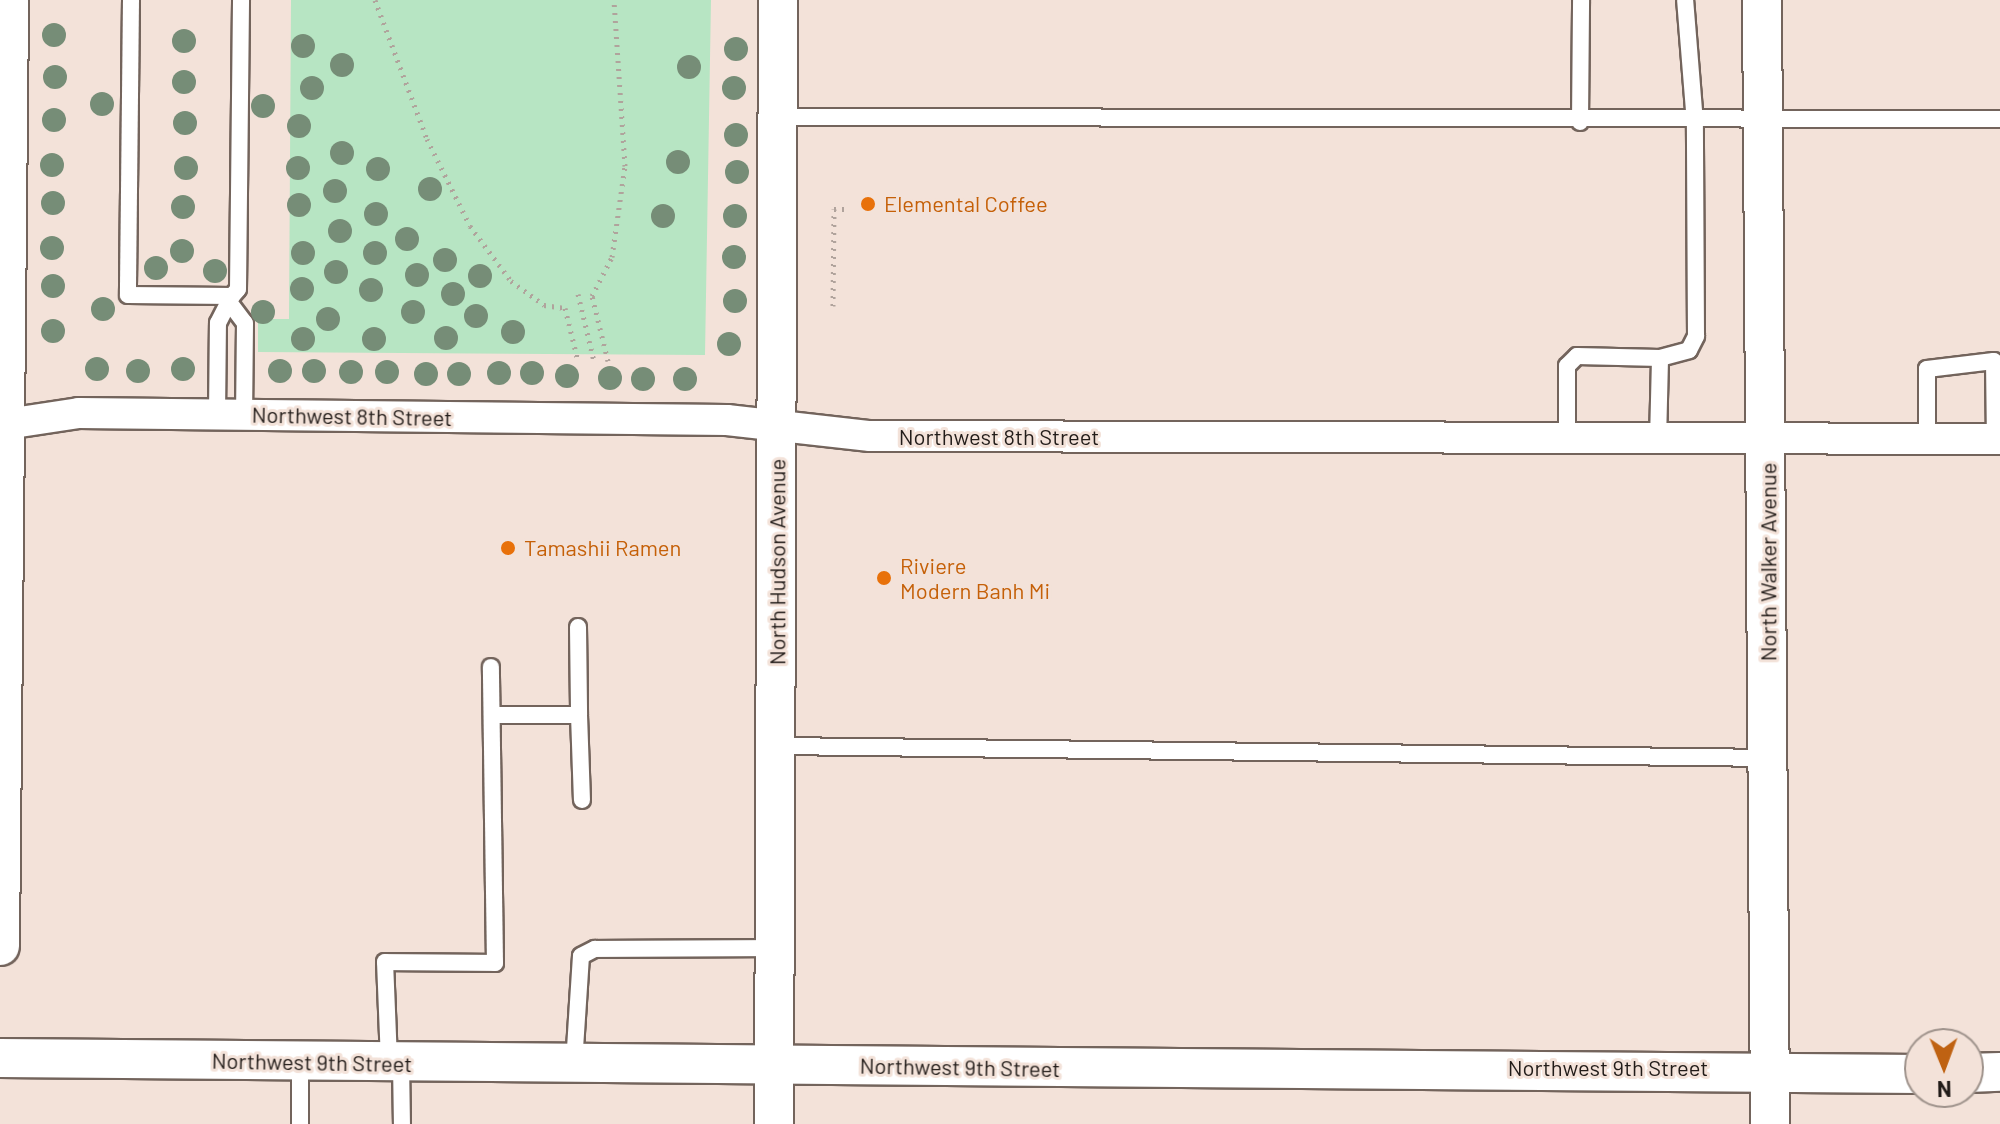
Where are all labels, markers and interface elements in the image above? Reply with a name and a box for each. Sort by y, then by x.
place label: Elemental Coffee [884,191,1048,217]
marker: Elemental Coffee [859,195,877,213]
street label: Northwest 8th Street [251,401,453,431]
street label: Northwest 8th Street [899,424,1099,450]
street label: North Hudson Avenue [764,459,790,665]
street label: North Walker Avenue [1755,463,1781,661]
place label: Tamashii Ramen [524,535,681,561]
marker: Tamashii Ramen [499,539,517,557]
place label: Riviere Modern Banh Mi [900,552,1050,604]
marker: Riviere Modern Banh Mi [875,569,893,587]
north arrow [1904,1028,1984,1108]
street label: Northwest 9th Street [211,1047,413,1077]
street label: Northwest 9th Street [859,1052,1061,1082]
street label: Northwest 9th Street [1508,1055,1708,1081]
text: N [1937,1077,1952,1103]

